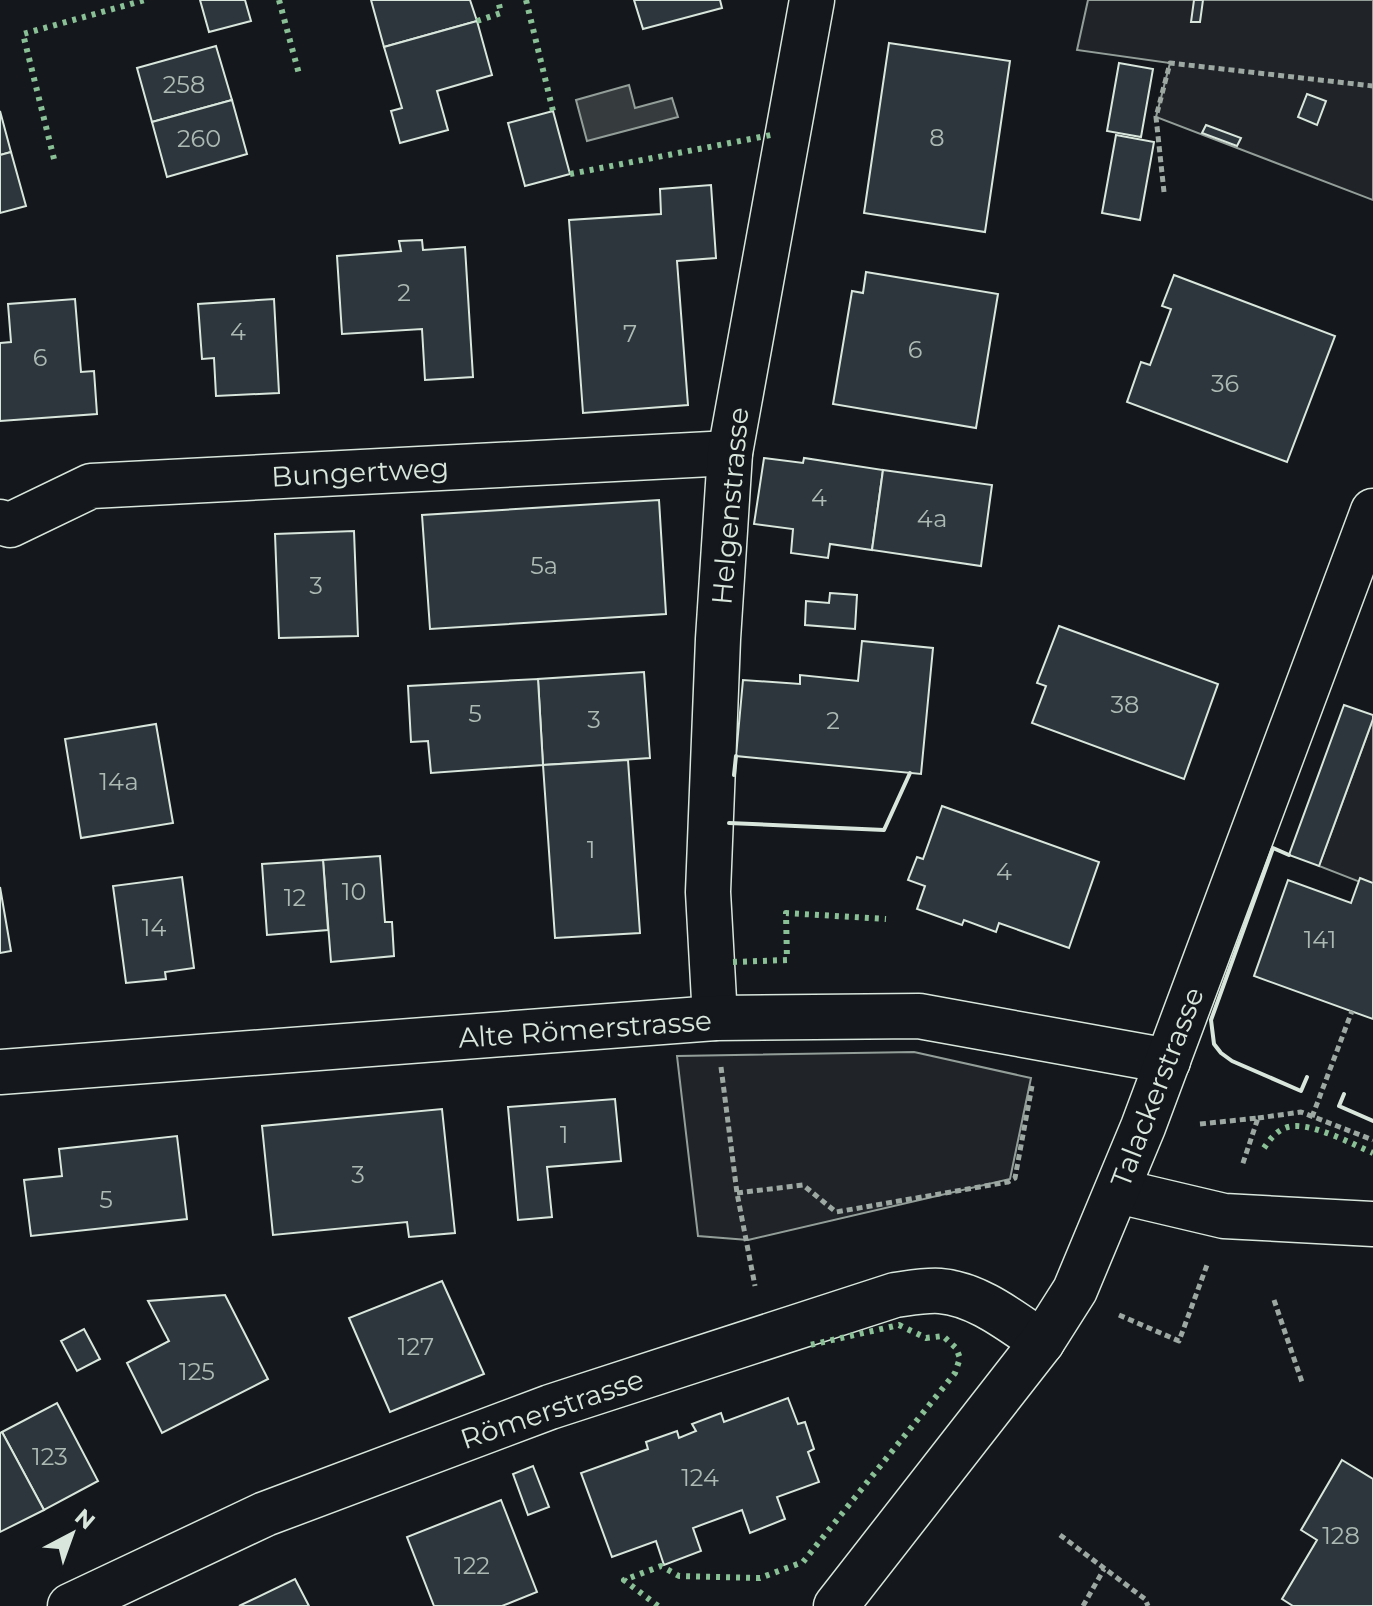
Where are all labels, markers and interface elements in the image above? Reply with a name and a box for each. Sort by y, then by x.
house number: 258 [163,70,205,99]
house number: 8 [929,123,945,152]
house number: 260 [177,124,221,153]
house number: 2 [397,278,411,307]
house number: 4 [230,317,246,346]
house number: 7 [623,319,637,348]
house number: 6 [908,335,922,364]
house number: 6 [33,343,47,372]
house number: 36 [1211,369,1239,398]
street label: Helgenstrasse [704,406,756,606]
street label: Bungertweg [270,450,450,494]
house number: 4 [811,483,827,512]
house number: 4a [917,504,947,533]
house number: 5a [530,551,558,580]
house number: 3 [309,571,323,600]
house number: 38 [1111,690,1139,719]
house number: 5 [468,699,482,728]
house number: 3 [587,705,601,734]
house number: 2 [826,706,840,735]
house number: 14a [99,767,139,796]
house number: 1 [587,835,595,864]
house number: 4 [996,857,1012,886]
house number: 10 [342,877,366,906]
house number: 12 [284,883,306,912]
house number: 14 [142,913,166,942]
house number: 141 [1304,925,1336,954]
street label: Talackerstrasse [1103,982,1211,1192]
street label: Alte Römerstrasse [457,1003,713,1055]
house number: 1 [560,1120,568,1149]
house number: 3 [351,1160,365,1189]
house number: 5 [99,1185,113,1214]
house number: 127 [398,1332,434,1361]
house number: 125 [179,1357,215,1386]
street label: Römerstrasse [456,1362,648,1456]
house number: 123 [32,1442,68,1471]
house number: 124 [681,1463,719,1492]
north arrow [32,1494,112,1574]
text: N [69,1503,100,1535]
house number: 128 [1322,1521,1360,1550]
house number: 122 [454,1551,490,1580]

